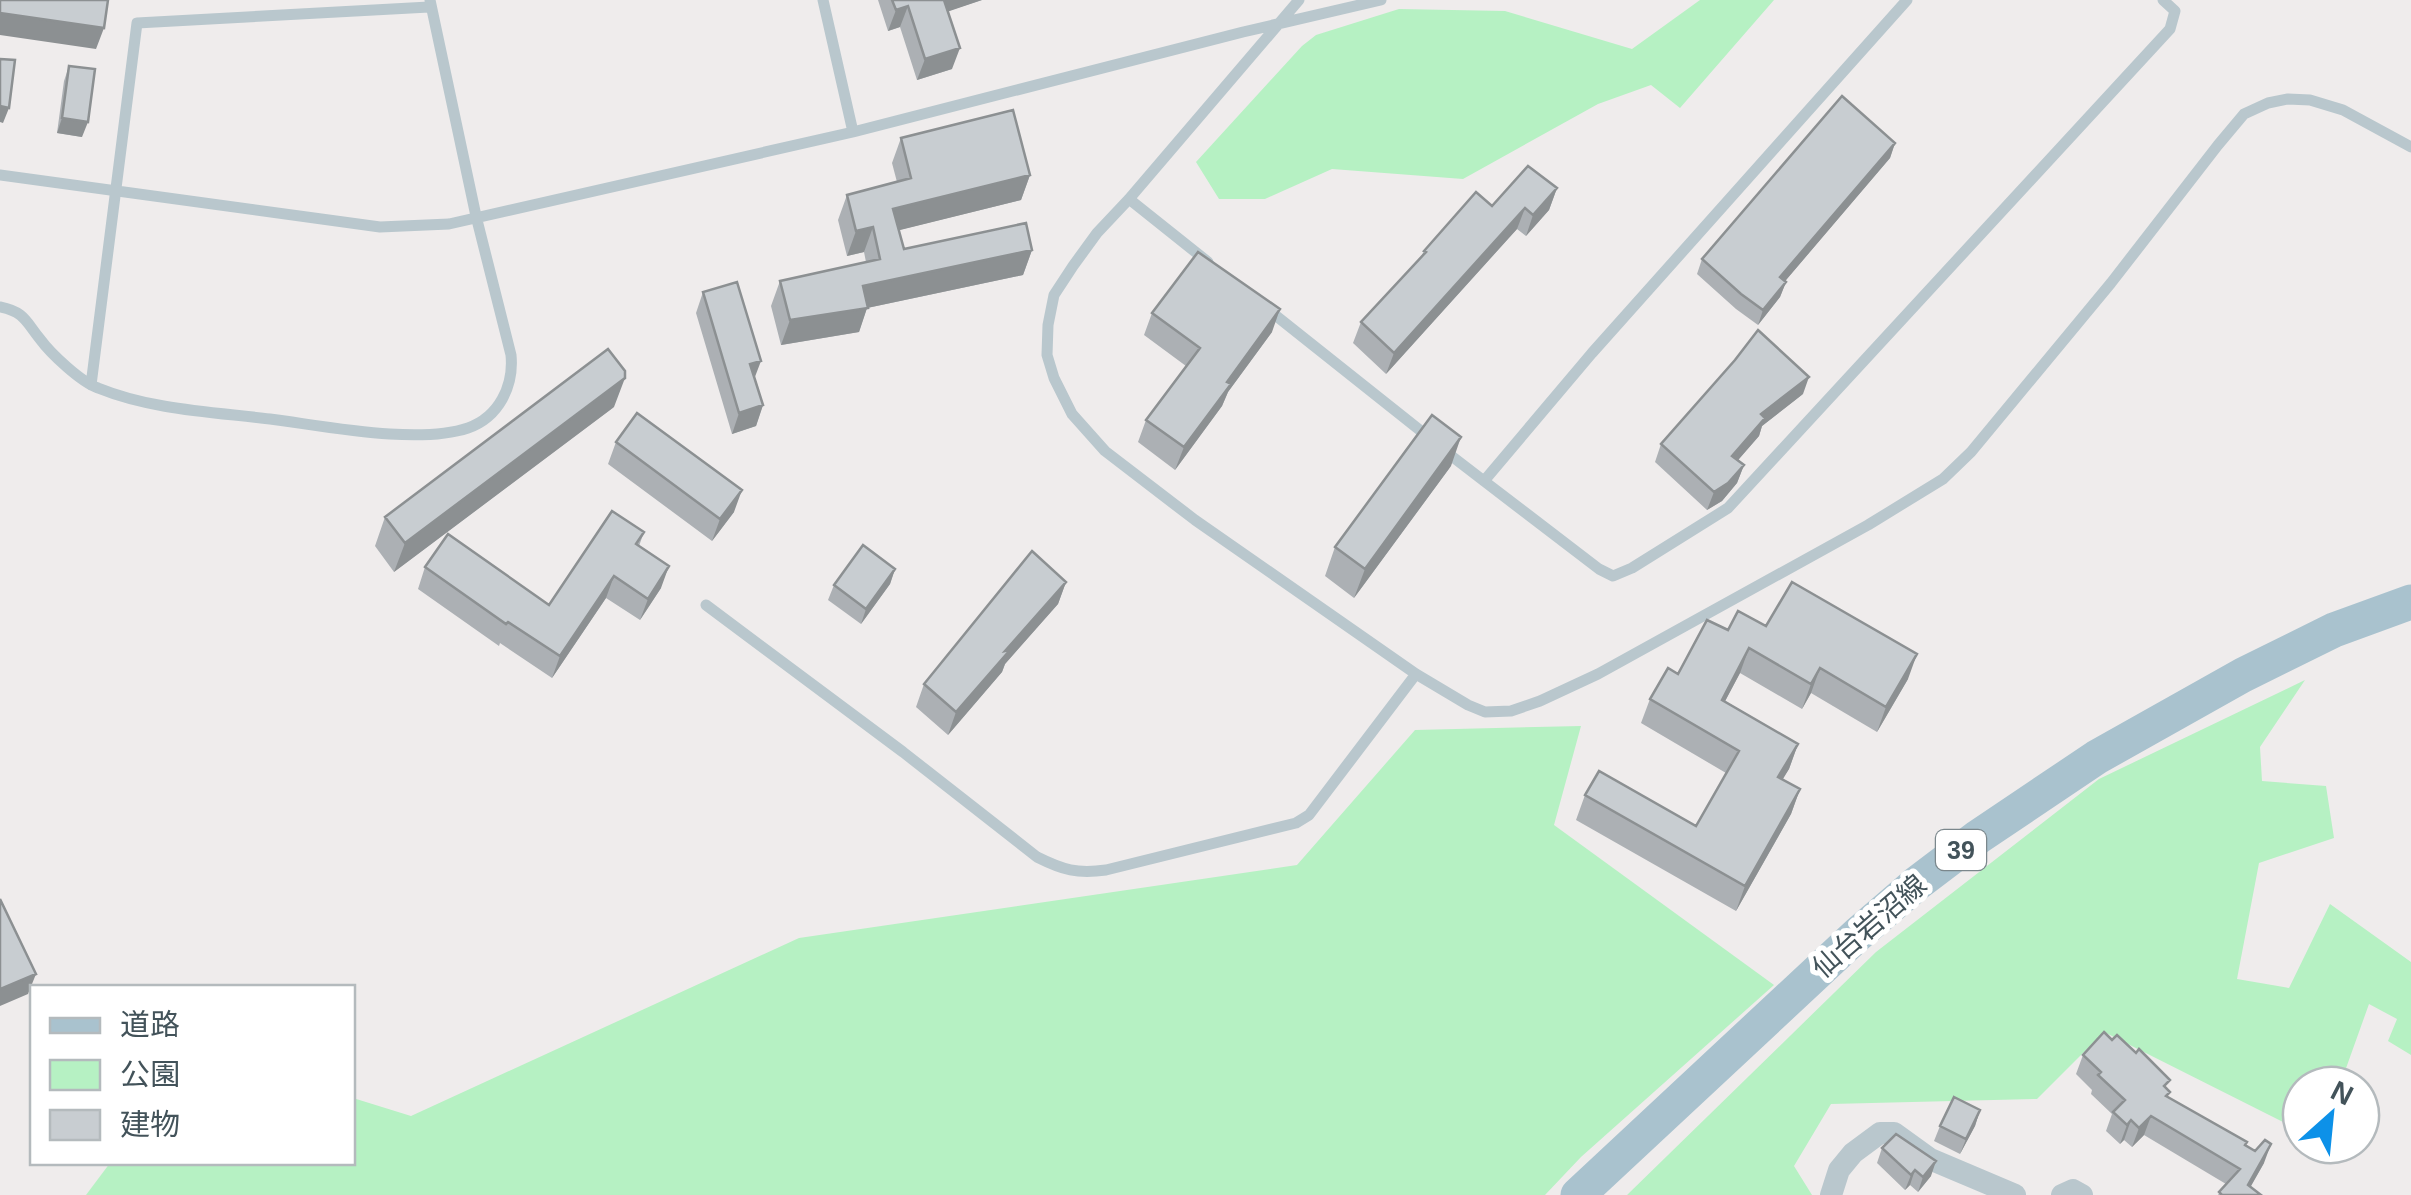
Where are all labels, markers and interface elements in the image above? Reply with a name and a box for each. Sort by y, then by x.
road number: 39 [1936,830,1986,870]
street label: 仙台岩沼線 [1806,869,1932,984]
legend [30,985,355,1165]
text: 道路 [120,1008,180,1041]
text: 公園 [120,1058,180,1091]
north arrow [2281,1065,2381,1165]
text: N [2326,1075,2358,1112]
text: 建物 [120,1108,180,1141]

